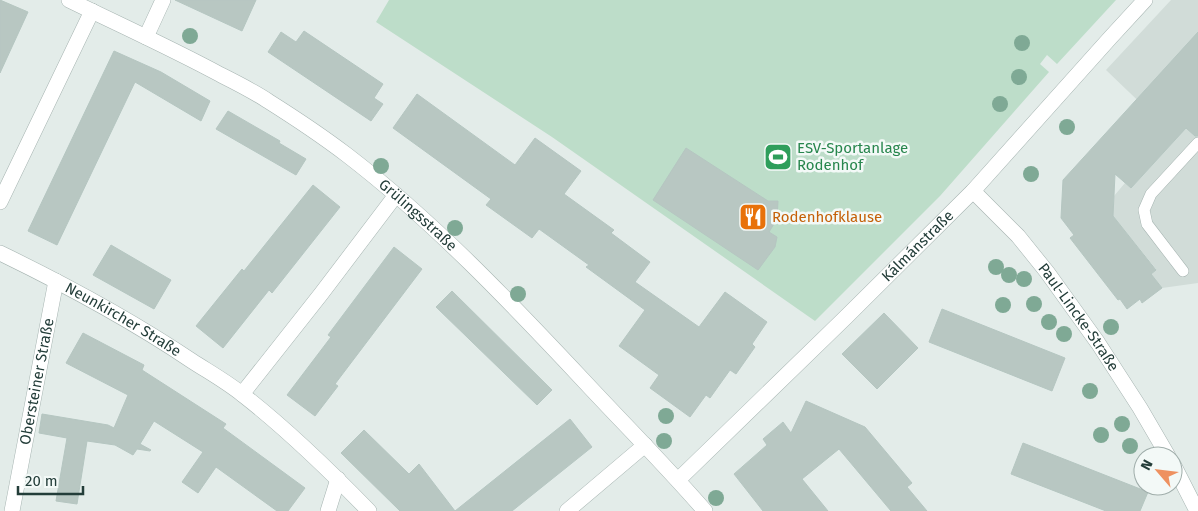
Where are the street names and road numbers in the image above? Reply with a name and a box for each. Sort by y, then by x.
street label: Grülingsstraße [375,175,461,255]
street label: Kálmánstraße [878,206,957,285]
street label: Paul-Lincke-Straße [1034,259,1123,375]
street label: Neunkircher Straße [62,279,185,360]
street label: Obersteiner Straße [16,316,58,446]

